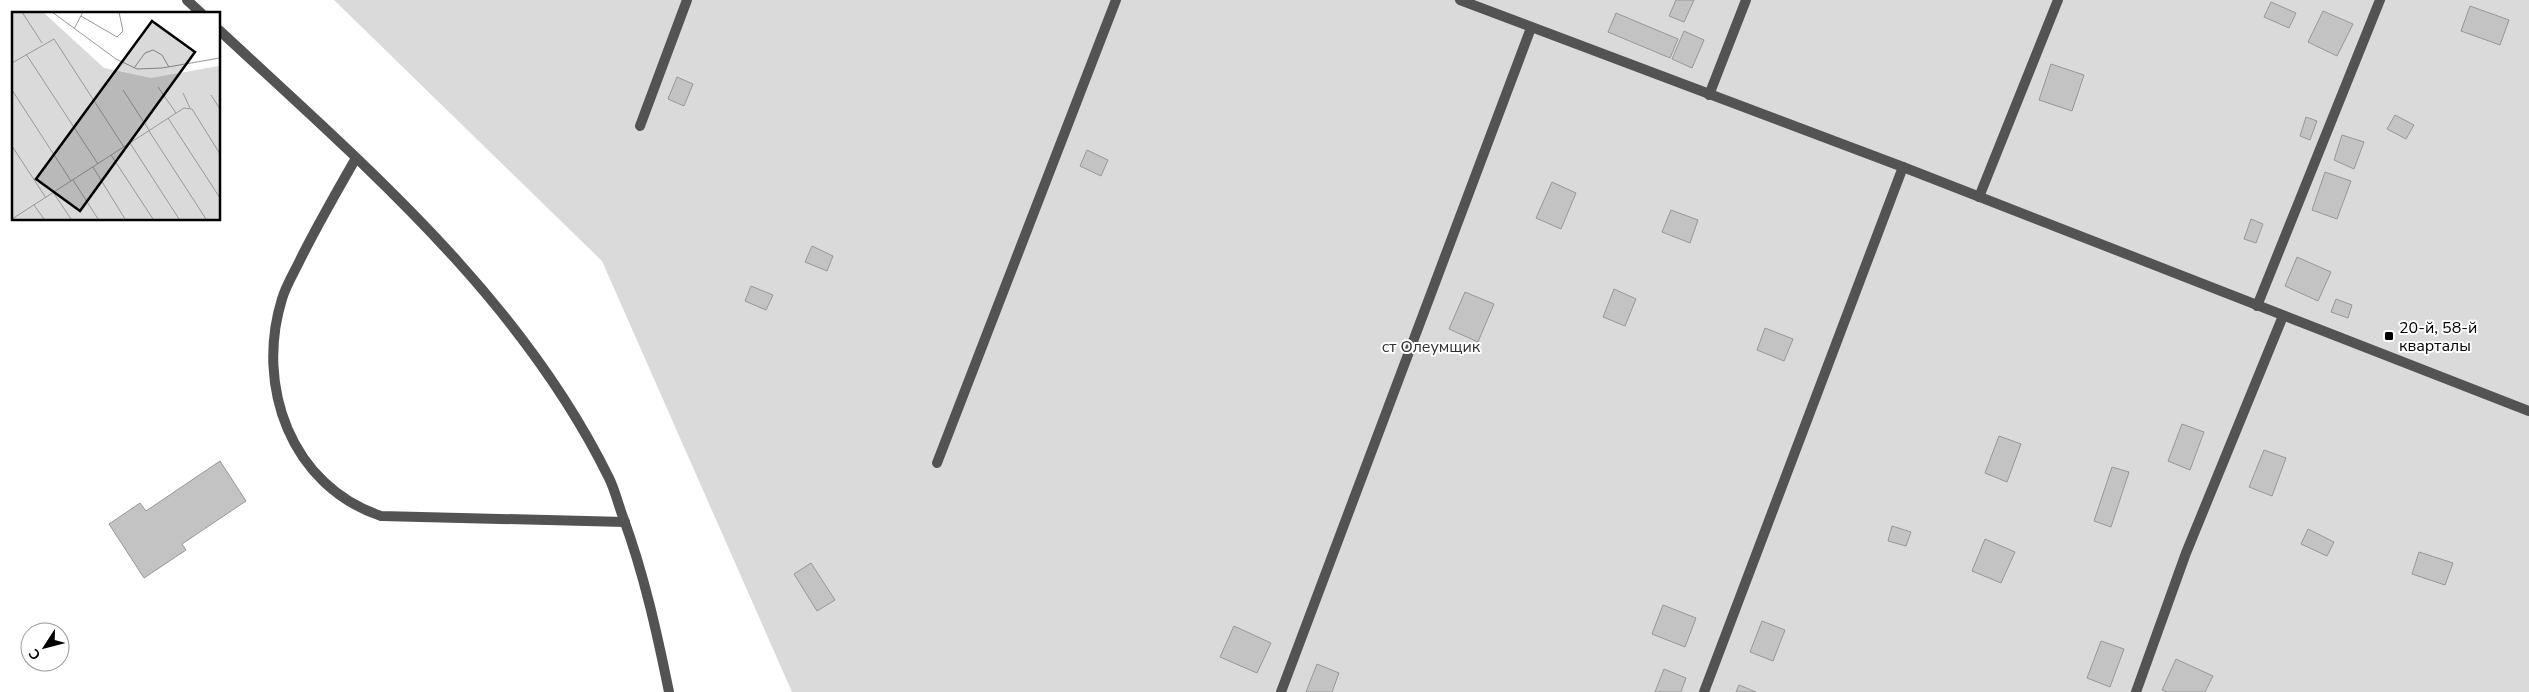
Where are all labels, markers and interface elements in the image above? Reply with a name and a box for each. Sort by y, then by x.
inset map [12,12,220,220]
place label: 20-й, 58-й кварталы [2399,317,2477,357]
marker: 20-й, 58-й кварталы [2383,330,2395,342]
park label: ст Олеумщик [1382,336,1481,358]
north arrow [20,622,70,672]
text: С [24,645,45,664]

